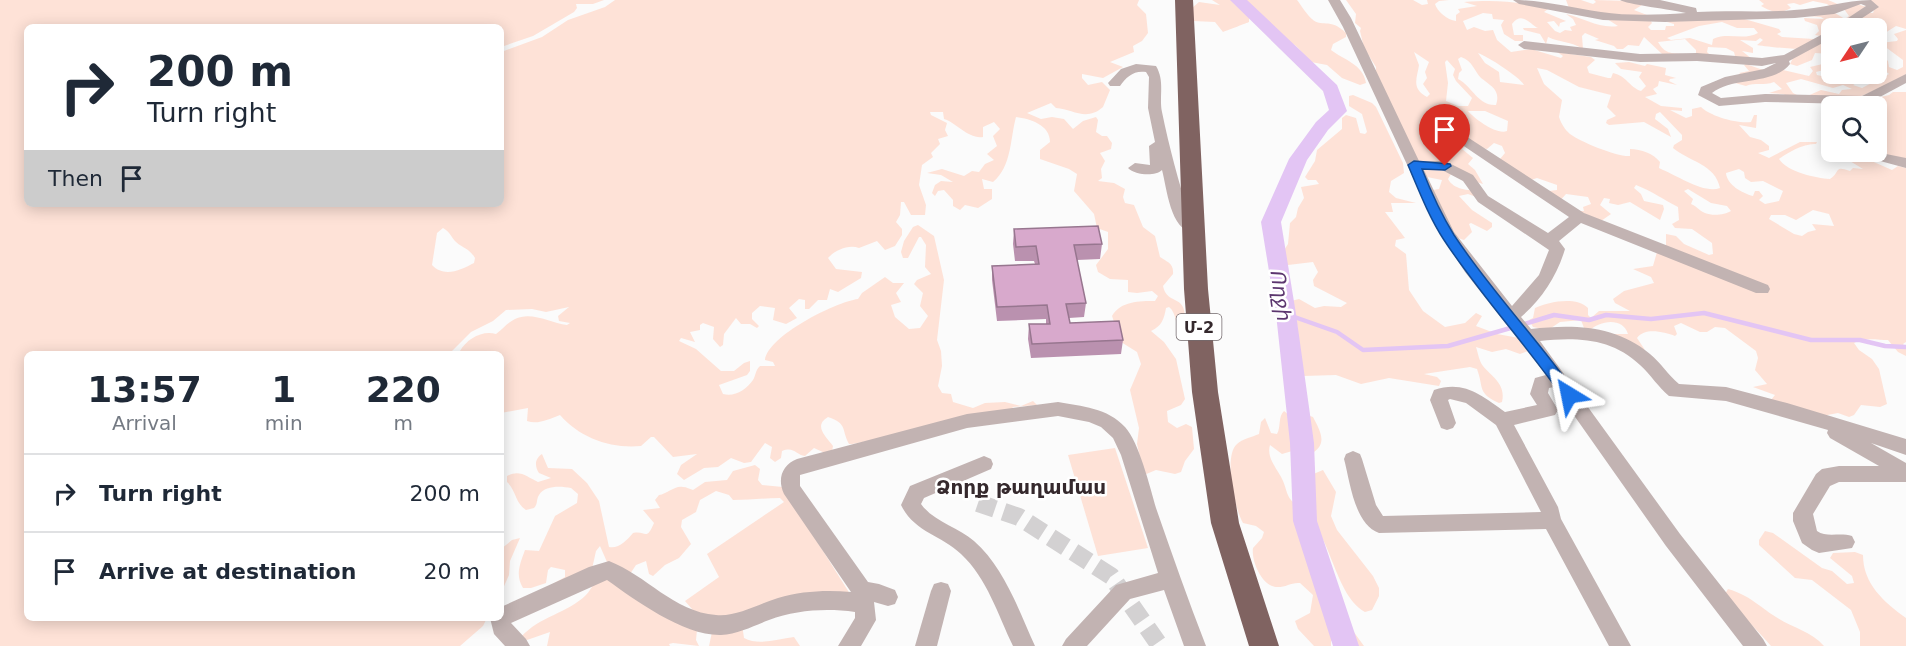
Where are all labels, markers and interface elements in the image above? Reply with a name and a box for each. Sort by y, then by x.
north arrow [1821,18,1887,84]
map controls [1821,18,1887,162]
text: 200 m [147,47,293,96]
icon: right [48,48,126,126]
button: search [1821,96,1887,162]
text: Turn right [147,97,276,128]
pin [1419,104,1470,166]
icon: arrive [1428,113,1461,146]
icon: arrive [115,162,148,195]
text: Then [48,166,103,191]
water label: Ողջի [1266,269,1296,323]
road number: Մ-2 [1176,314,1222,340]
position arrow [1537,363,1601,427]
text: 13:57 [87,369,202,410]
text: 1 [271,369,296,410]
text: 220 [366,369,441,410]
text: Arrival [112,411,177,435]
text: min [265,411,303,435]
text: m [394,411,413,435]
district label: Ձորք թաղամաս [936,475,1106,499]
icon: right [48,477,81,510]
text: Turn right [99,481,222,506]
text: 200 m [410,481,480,506]
icon: arrive [48,555,81,588]
text: Arrive at destination [99,559,356,584]
text: 20 m [424,559,480,584]

